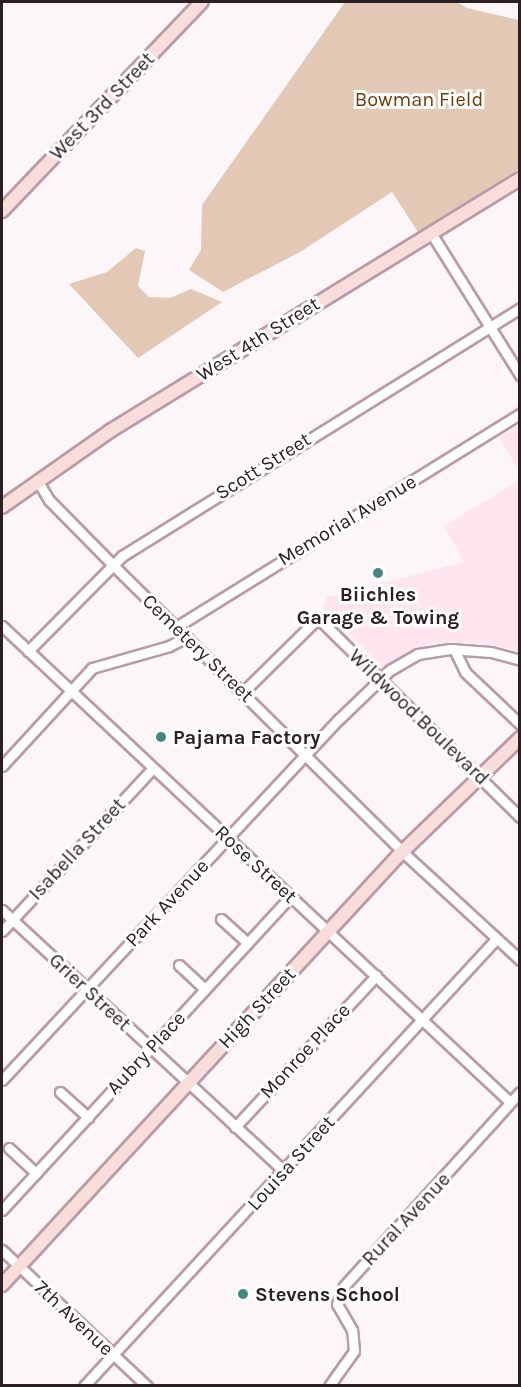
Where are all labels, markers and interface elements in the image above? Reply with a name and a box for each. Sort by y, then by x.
street label: West 3rd Street [44,47,160,165]
park label: Bowman Field [355,87,483,111]
street label: West 4th Street [192,292,324,386]
street label: Scott Street [211,427,315,505]
street label: Memorial Avenue [273,469,421,571]
marker: Biichles Garage & Towing [371,566,385,580]
place label: Biichles Garage & Towing [297,582,459,629]
street label: Cemetery Street [137,589,259,707]
street label: Wildwood Boulevard [344,644,494,790]
place label: Pajama Factory [173,725,320,749]
marker: Pajama Factory [154,730,168,744]
street label: Isabella Street [24,793,130,905]
street label: Rose Street [210,820,302,908]
street label: Park Avenue [120,854,214,952]
street label: Grier Street [44,948,136,1036]
street label: High Street [213,962,301,1054]
street label: Monroe Place [255,998,355,1104]
street label: Aubry Place [101,1006,191,1100]
street label: Louisa Street [242,1111,340,1215]
street label: Rural Avenue [357,1167,455,1271]
street label: 7th Avenue [29,1275,119,1361]
place label: Stevens School [255,1282,400,1306]
marker: Stevens School [236,1287,250,1301]

